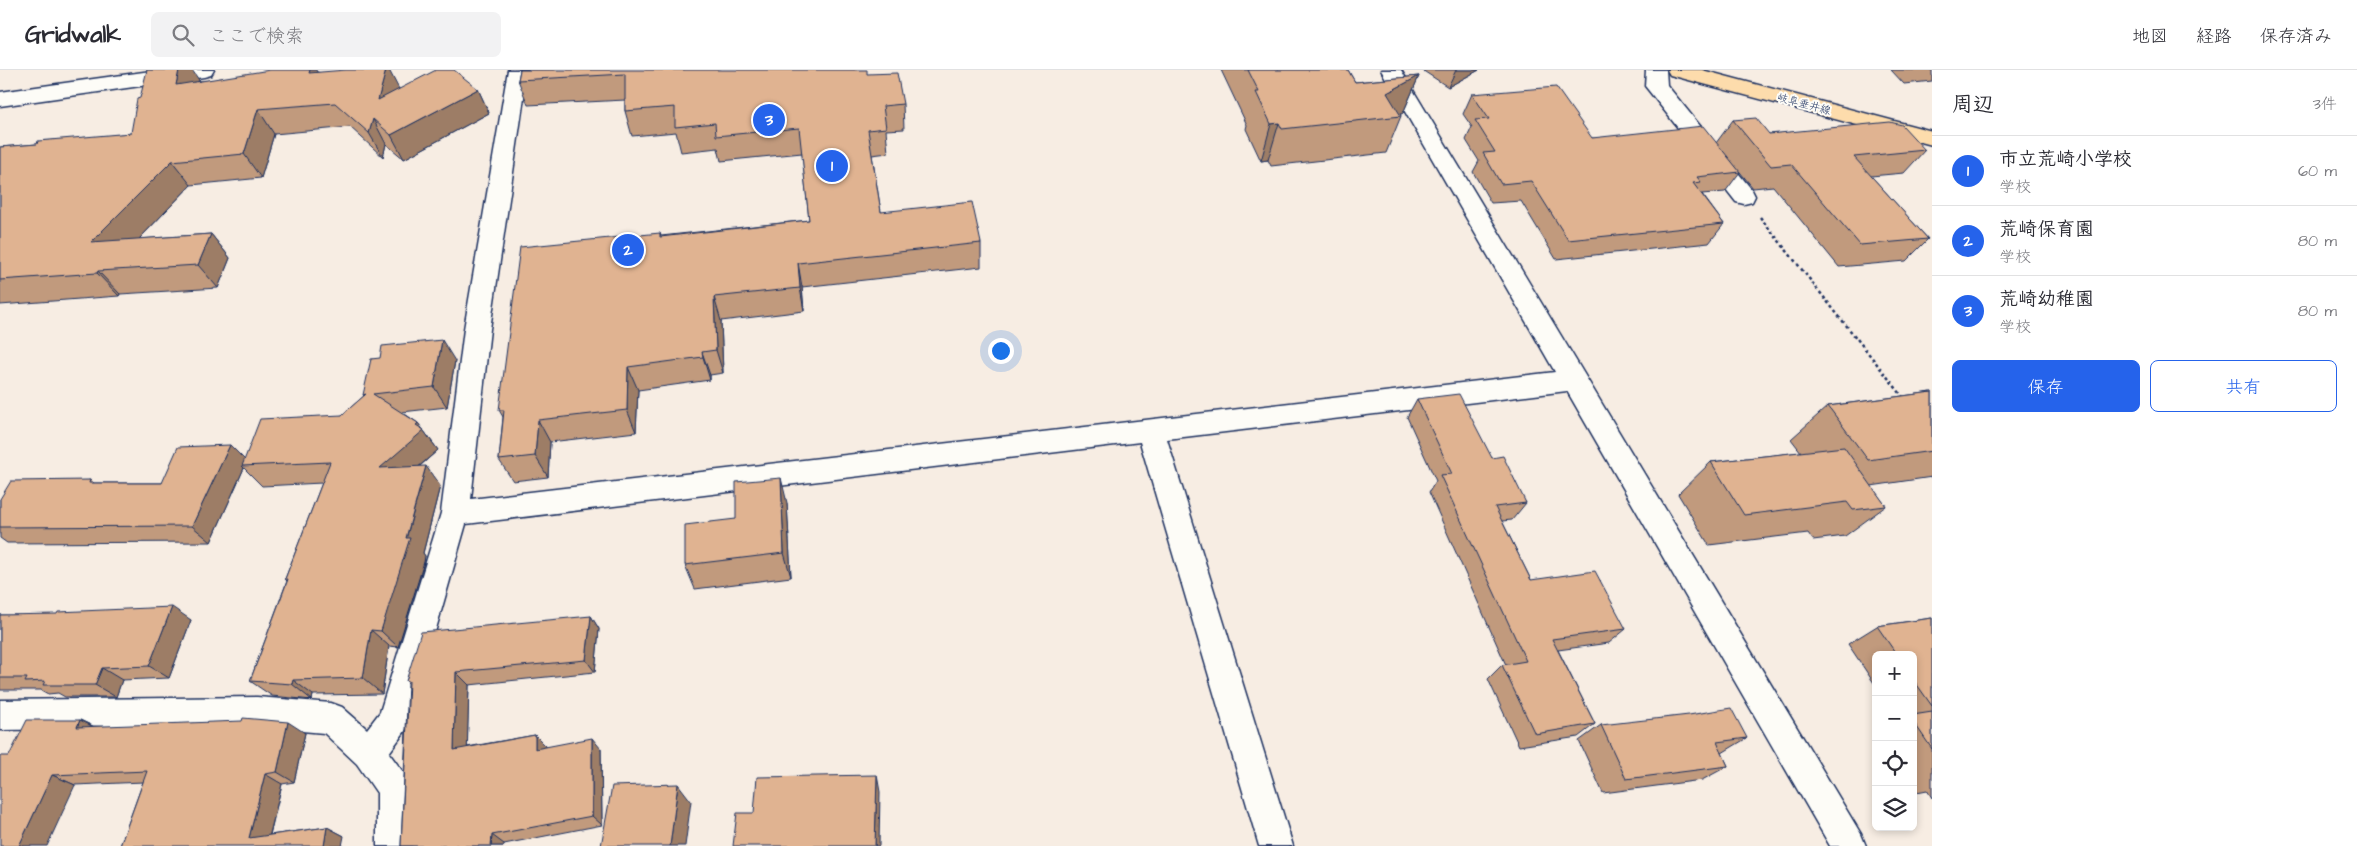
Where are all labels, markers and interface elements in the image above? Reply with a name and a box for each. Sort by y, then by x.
search box [151,12,501,57]
text: Gridwalk [25,18,121,52]
icon: search [169,21,197,49]
text: ここで検索 [209,23,304,50]
text: 地図 [2132,24,2168,49]
text: 経路 [2196,24,2232,49]
text: 保存済み [2260,24,2332,49]
street label: 岐阜垂井線 [1775,90,1833,118]
text: 周辺 [1952,90,1994,119]
text: 3件 [2313,93,2337,115]
pin: 3 [753,101,785,139]
text: 市立荒崎小学校 [1999,146,2132,173]
pin: 1 [816,147,848,185]
text: 1 [1967,160,1969,182]
text: 60 m [2298,160,2337,182]
text: 学校 [1999,176,2031,198]
text: 荒崎保育園 [1999,216,2094,243]
text: 2 [1963,230,1973,252]
text: 80 m [2298,230,2337,252]
pin: 2 [612,231,644,269]
text: 学校 [1999,246,2031,268]
text: 荒崎幼稚園 [1999,286,2094,313]
text: 3 [1964,300,1972,322]
text: 80 m [2298,300,2337,322]
text: 学校 [1999,316,2031,338]
your location [988,338,1014,364]
button: 保存 [1952,360,2140,412]
button: 共有 [2150,360,2337,412]
map controls [1872,651,1917,831]
button: + [1872,651,1917,696]
button: − [1872,696,1917,741]
button: locate [1872,741,1917,786]
button: layers [1872,786,1917,831]

